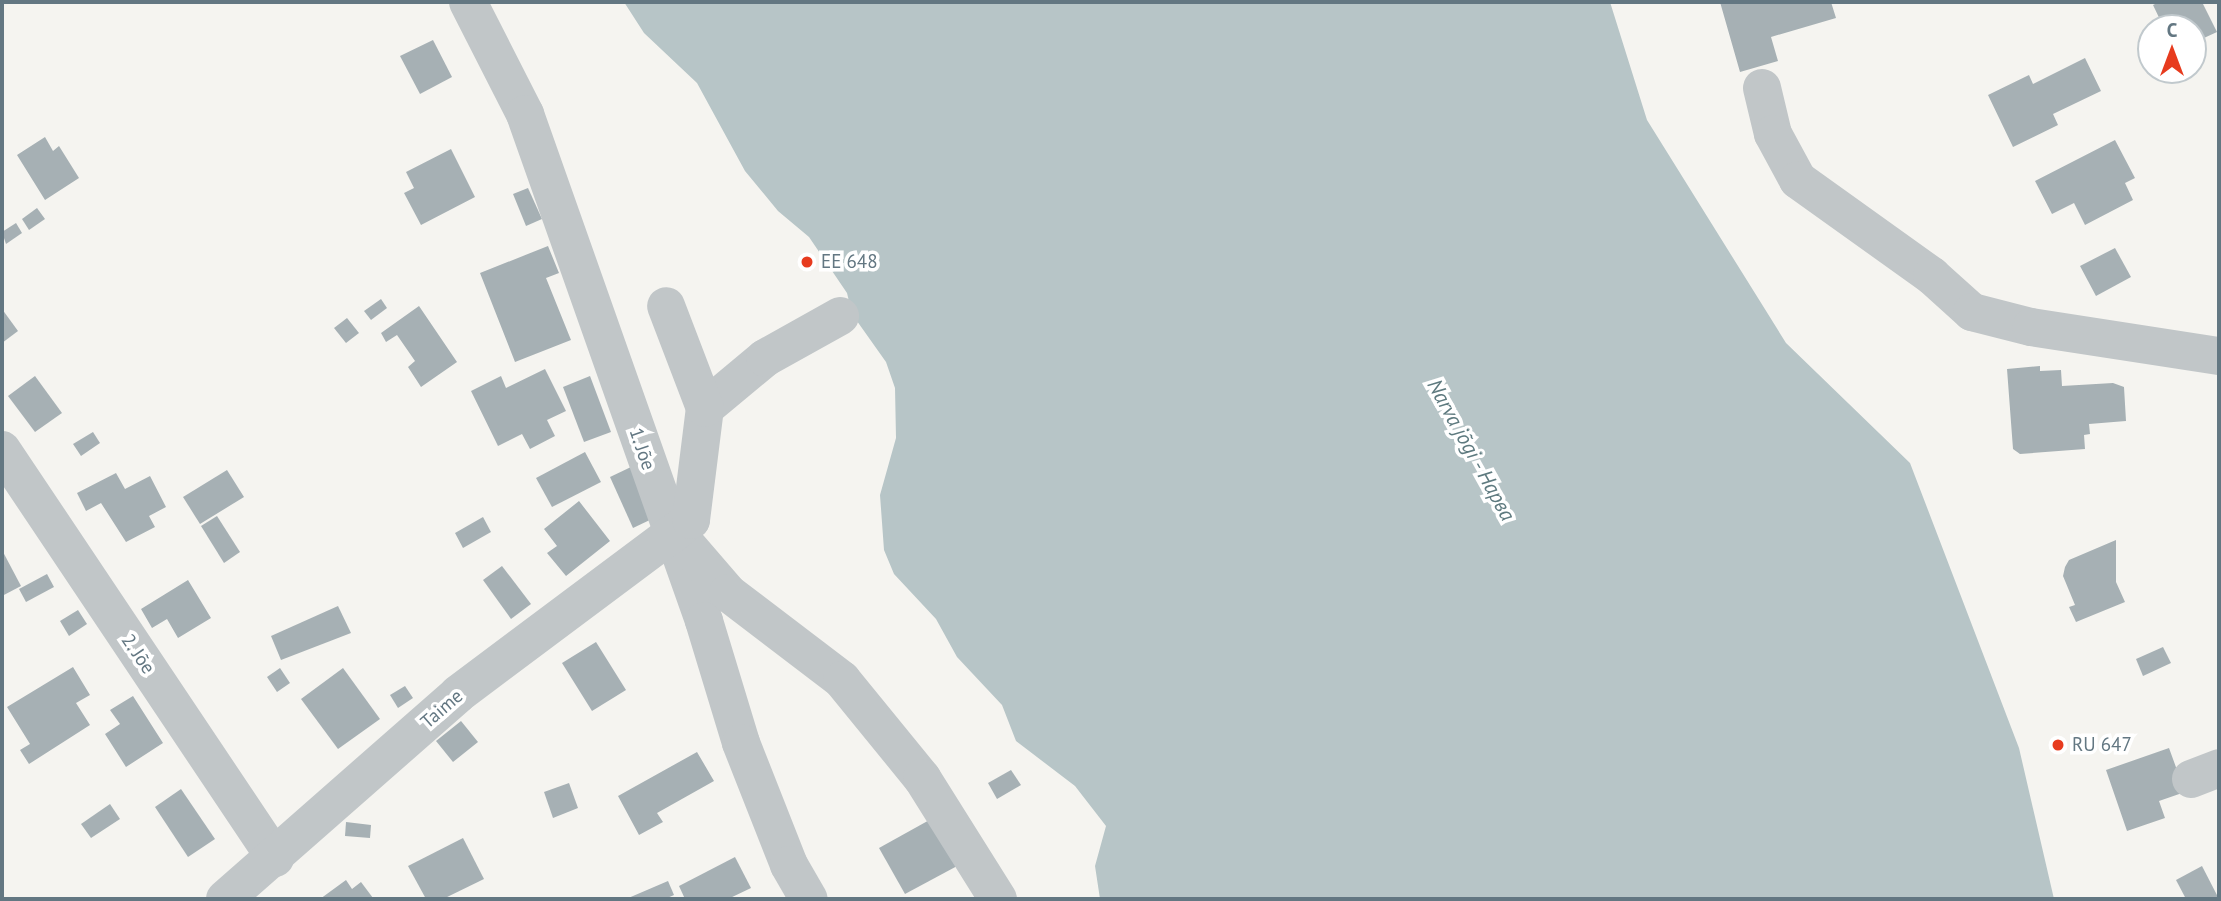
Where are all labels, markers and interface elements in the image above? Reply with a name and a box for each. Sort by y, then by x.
north arrow [2137,14,2207,84]
text: С [2167,18,2177,42]
place label: EE 648 [821,251,878,273]
marker: EE 648 [799,254,815,270]
water label: Narva jõgi - Нарва [1421,374,1521,526]
street label: 1. Jõe [624,424,660,474]
street label: 2. Jõe [116,629,160,679]
street label: Taime [416,685,468,733]
place label: RU 647 [2072,734,2132,756]
marker: RU 647 [2050,737,2066,753]

